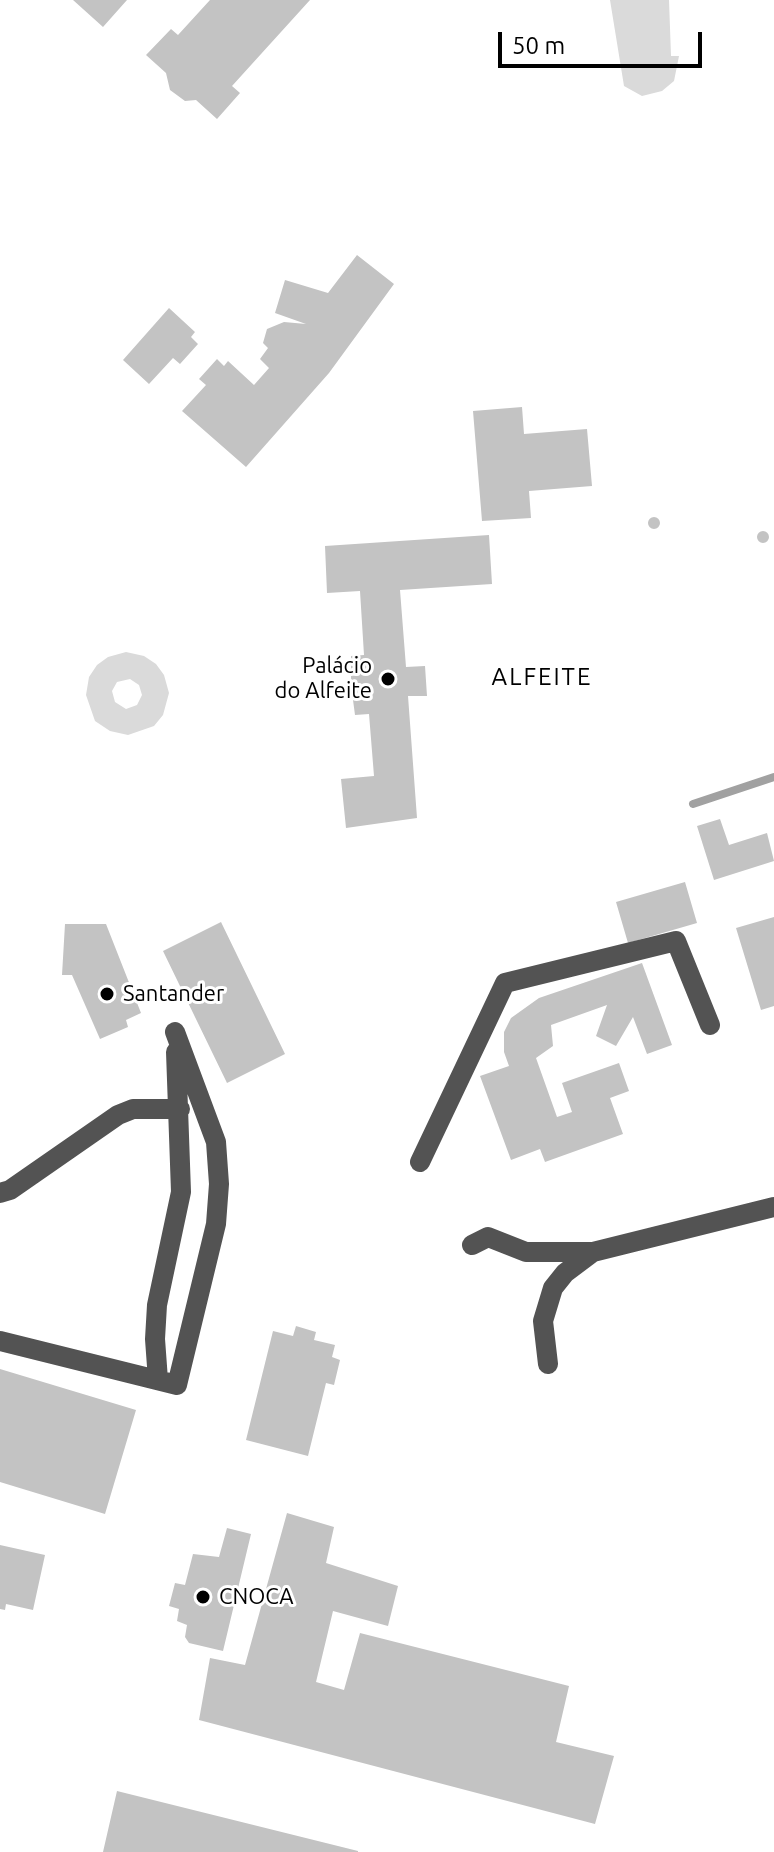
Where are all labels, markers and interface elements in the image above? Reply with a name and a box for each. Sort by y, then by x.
scale bar [502,16,706,66]
text: 50 m [512,32,565,59]
place label: Palácio do Alfeite [275,653,372,704]
district label: ALFEITE [492,663,592,691]
marker: Palácio do Alfeite [379,670,397,688]
place label: Santander [123,981,224,1007]
marker: Santander [98,985,116,1003]
place label: CNOCA [219,1584,294,1610]
marker: CNOCA [194,1588,212,1606]

